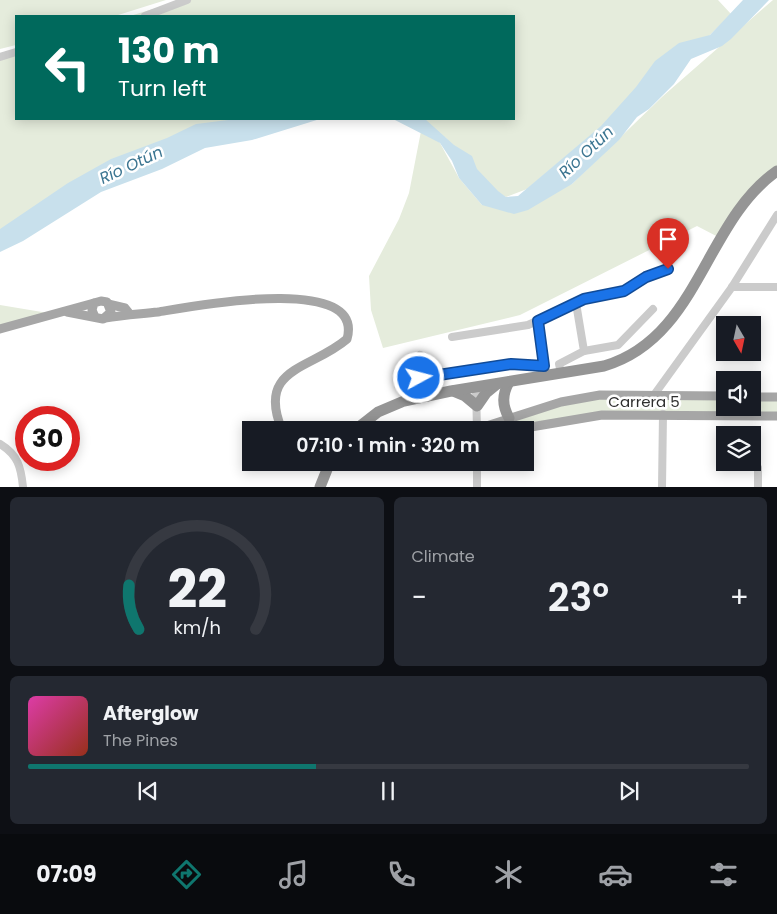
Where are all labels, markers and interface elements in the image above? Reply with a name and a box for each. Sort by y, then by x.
text: 130 m [118,26,220,75]
icon: left [35,35,100,100]
text: Turn left [118,73,206,104]
water label: Río Otún [553,121,619,183]
water label: Río Otún [96,140,166,190]
pin [647,218,689,269]
icon: arrive [654,225,682,253]
north arrow [716,316,761,361]
map controls [716,316,761,471]
position arrow [392,351,444,403]
button: sound [716,371,761,416]
street label: Carrera 5 [608,391,680,412]
speed limit sign: 30 [15,406,80,471]
button: layers [716,426,761,471]
text: 07:10 · 1 min · 320 m [296,432,480,459]
text: Climate [412,545,475,568]
text: 22 [167,553,226,626]
text: 23° [548,571,609,624]
text: − [412,578,427,617]
text: + [730,578,749,617]
text: km/h [173,615,221,640]
text: Afterglow [103,700,198,727]
text: The Pines [103,729,178,752]
icon: previous [134,777,162,805]
icon: pause [374,777,402,805]
icon: next [615,777,643,805]
icon: directions [169,857,204,892]
icon: music [276,857,311,892]
icon: phone [384,857,419,892]
icon: climate [491,857,526,892]
icon: car [598,857,633,892]
icon: filters [706,857,741,892]
text: 07:09 [36,859,96,890]

